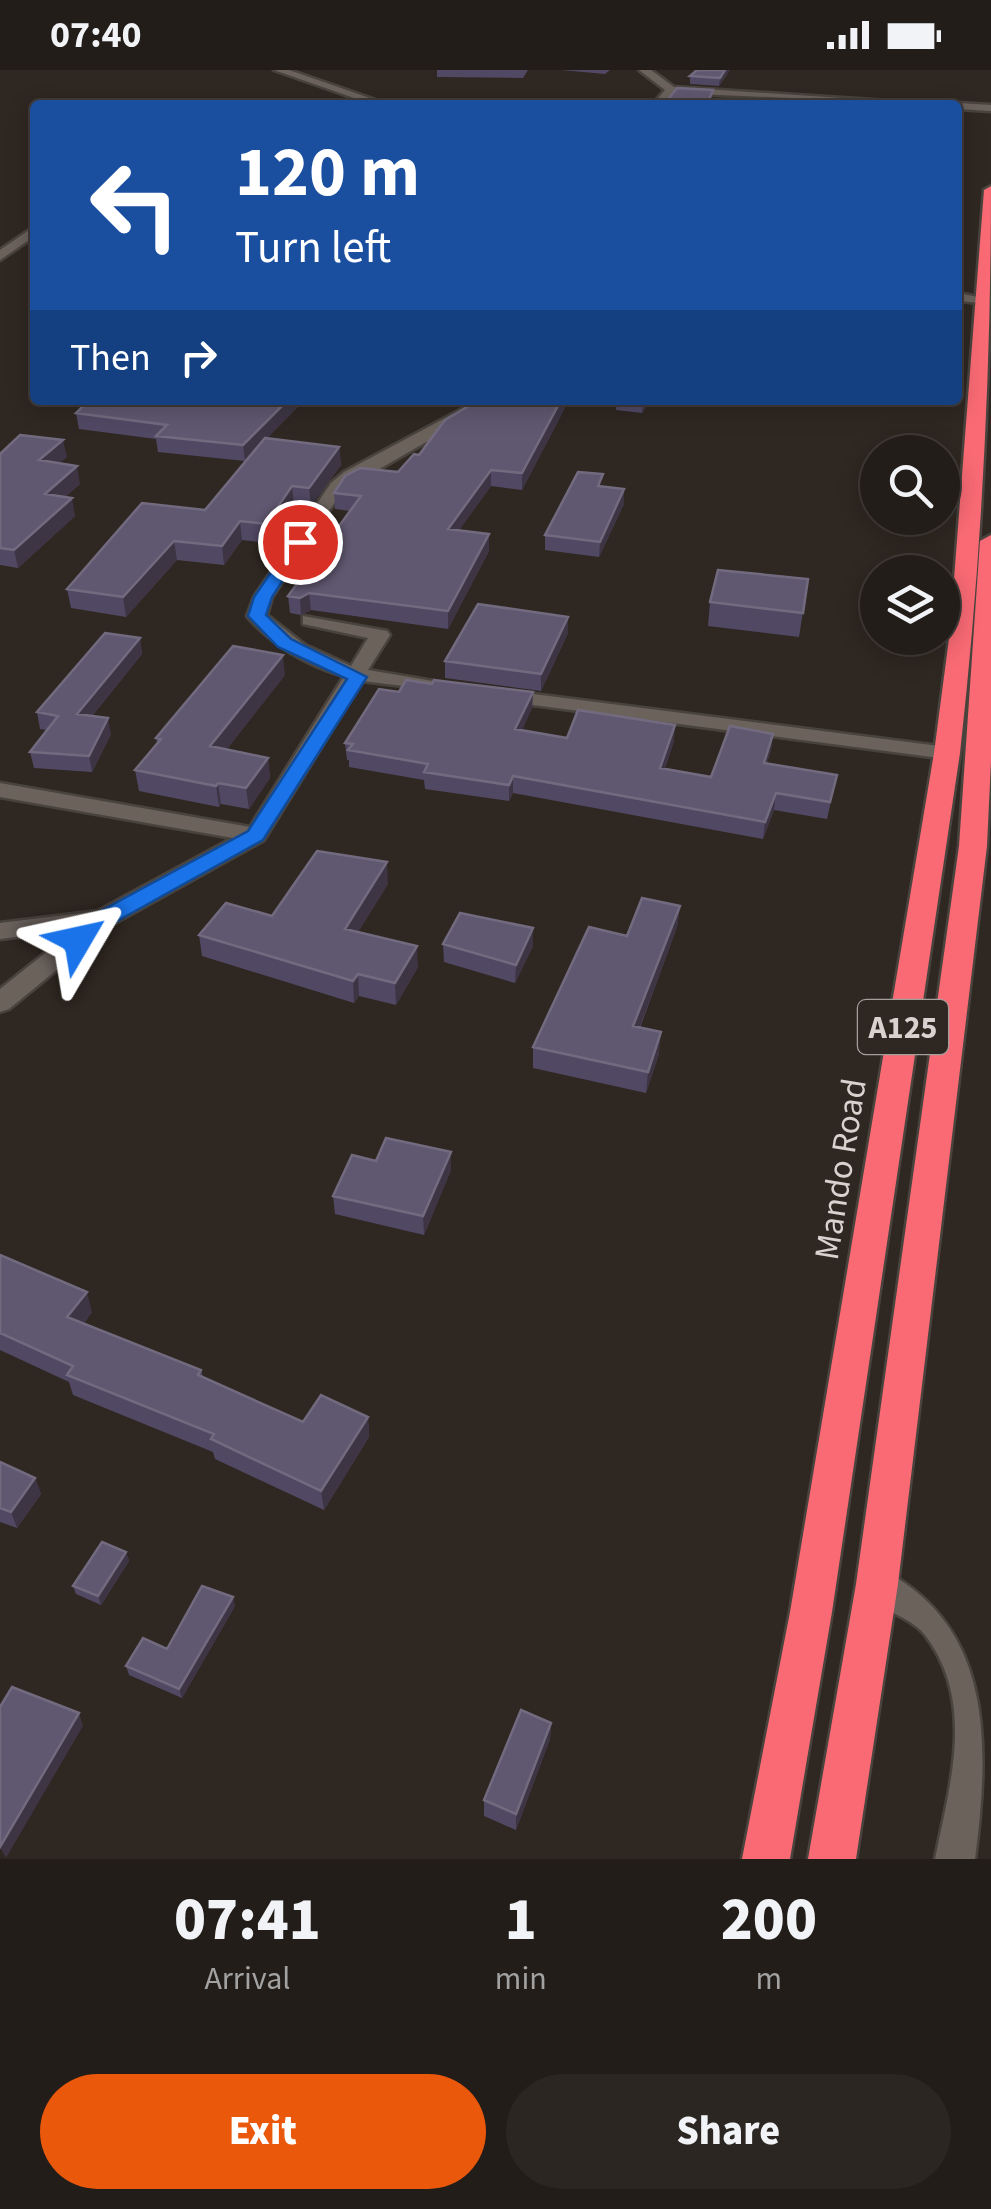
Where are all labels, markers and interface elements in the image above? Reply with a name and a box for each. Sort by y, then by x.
text: 07:40 [50,8,142,62]
text: 120 m [235,123,420,223]
icon: left [70,140,200,270]
text: Turn left [235,216,391,280]
icon: right [171,330,226,385]
text: Then [70,331,151,385]
map controls [860,435,960,655]
button: search [860,435,960,535]
pin [258,500,343,585]
icon: arrive [273,515,328,570]
button: layers [860,555,960,655]
position arrow [26,888,130,992]
road number: A125 [858,1000,948,1054]
street label: Mando Road [802,1075,880,1263]
text: 07:41 [174,1878,321,1963]
text: 1 [505,1878,537,1963]
text: 200 [721,1878,817,1963]
text: Arrival [204,1956,290,2002]
text: min [495,1956,547,2002]
text: m [756,1956,782,2002]
button: Exit [40,2074,486,2189]
button: Share [506,2074,951,2189]

